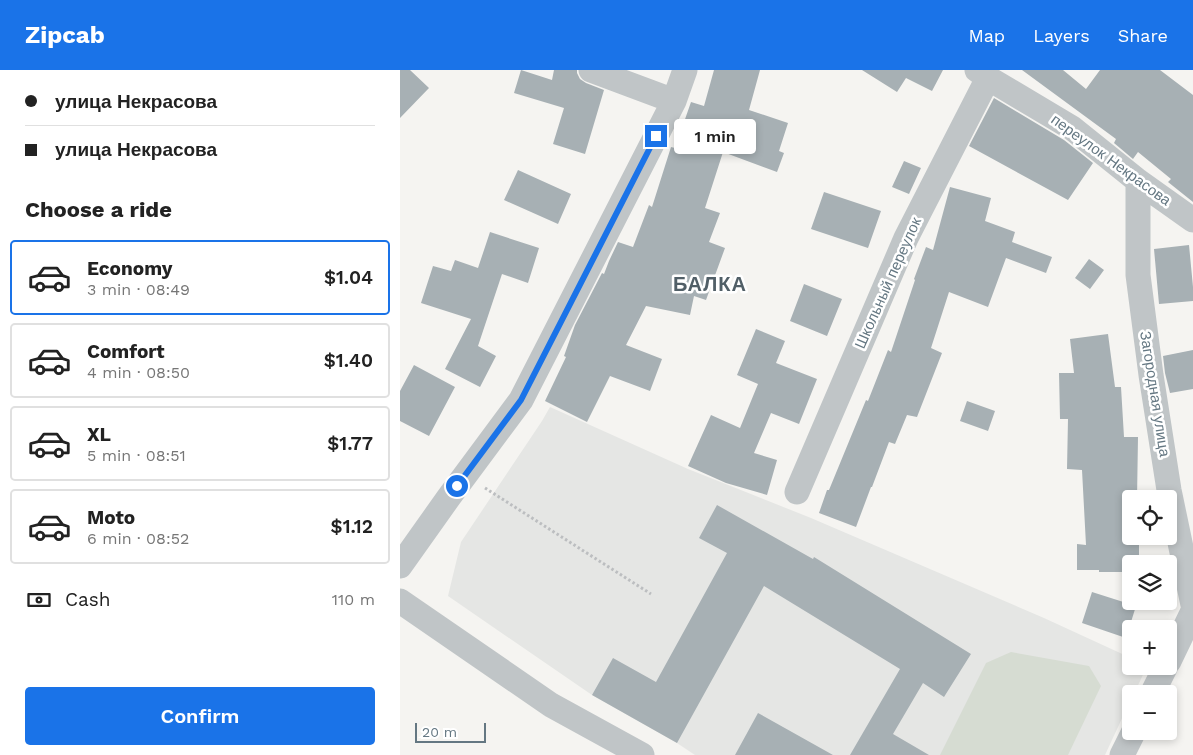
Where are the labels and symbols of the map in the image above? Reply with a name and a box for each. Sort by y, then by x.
street label: переулок Некрасова [1048,110,1175,210]
callout: 1 min [674,118,756,154]
route end [645,125,667,147]
street label: Школьный переулок [851,214,925,351]
district label: БАЛКА [673,272,747,296]
street label: Загородная улица [1136,330,1174,459]
route start [446,475,468,497]
scale bar [415,720,486,743]

